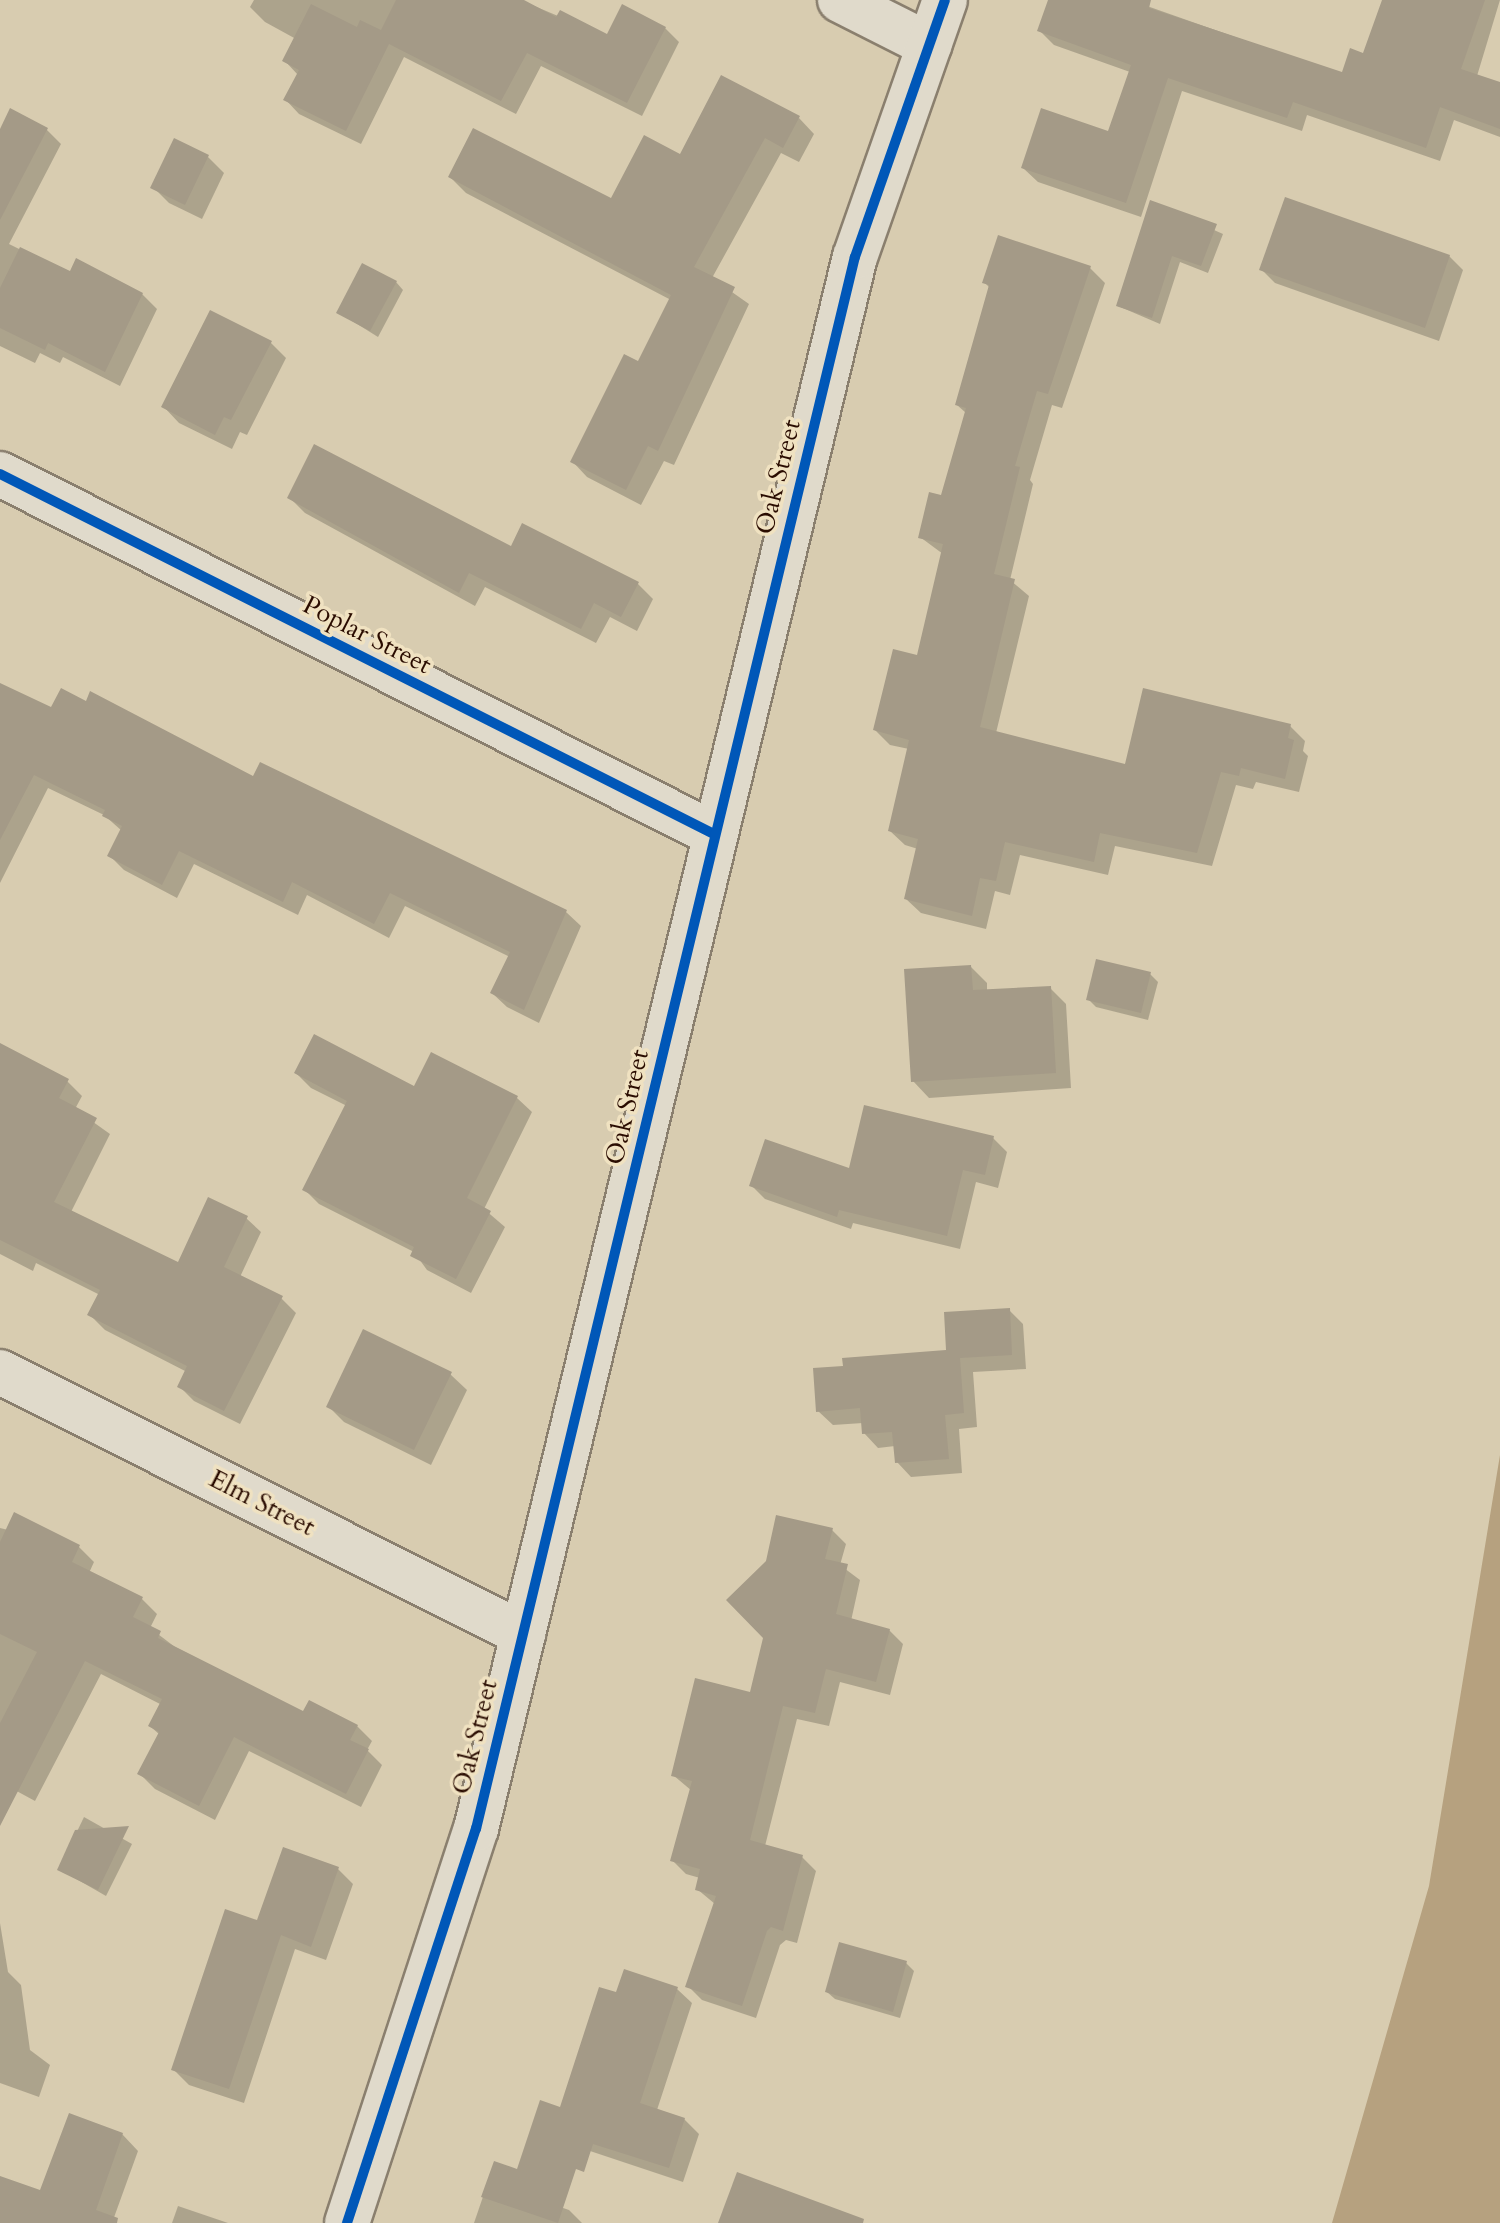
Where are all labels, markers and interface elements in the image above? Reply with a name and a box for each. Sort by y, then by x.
street label: Oak Street [749,416,807,538]
street label: Poplar Street [297,589,437,681]
street label: Oak Street [599,1046,655,1168]
street label: Elm Street [204,1463,320,1543]
street label: Oak Street [446,1676,504,1798]

